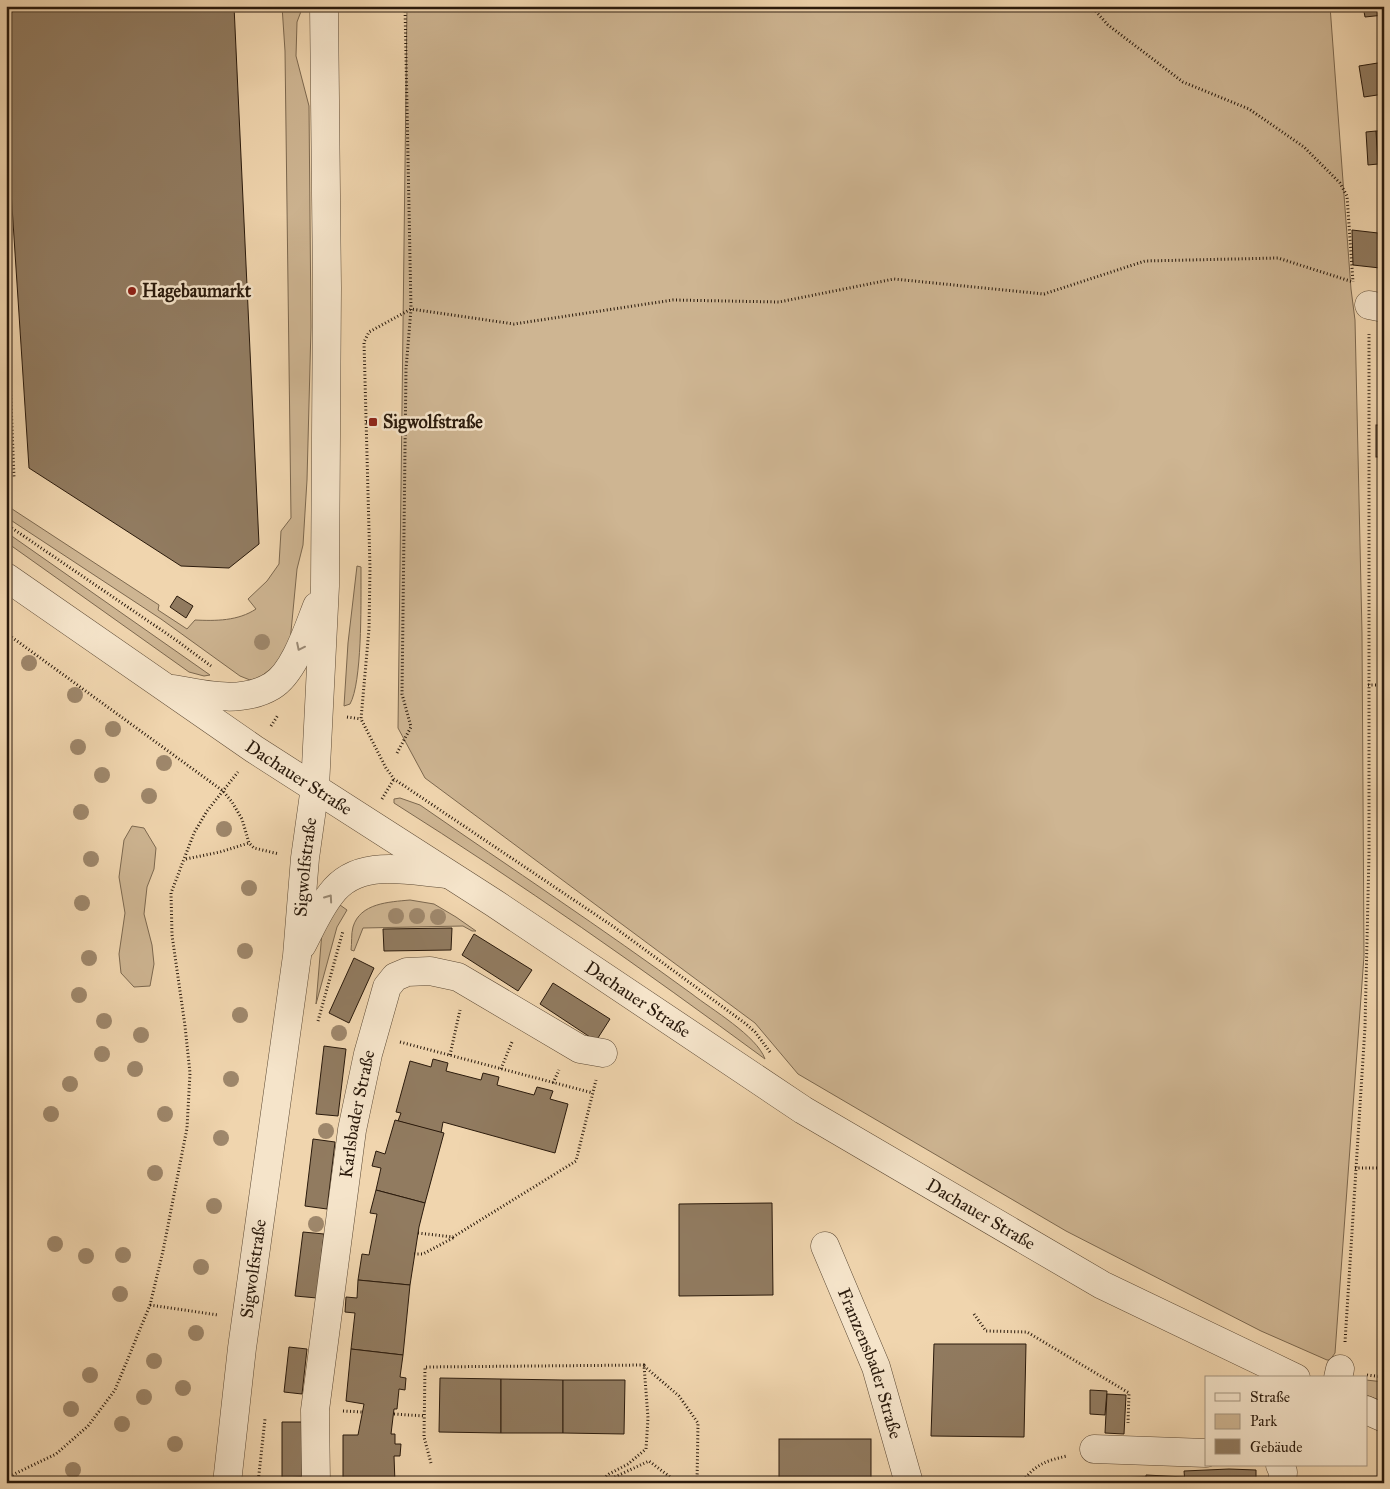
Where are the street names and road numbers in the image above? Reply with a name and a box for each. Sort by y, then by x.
street label: Dachauer Straße [241,735,356,820]
street label: Sigwolfstraße [289,816,322,918]
street label: Dachauer Straße [581,956,695,1043]
street label: Karlsbader Straße [335,1047,380,1179]
street label: Dachauer Straße [922,1174,1039,1255]
street label: Sigwolfstraße [235,1218,271,1320]
street label: Franzensbader Straße [833,1285,907,1441]

